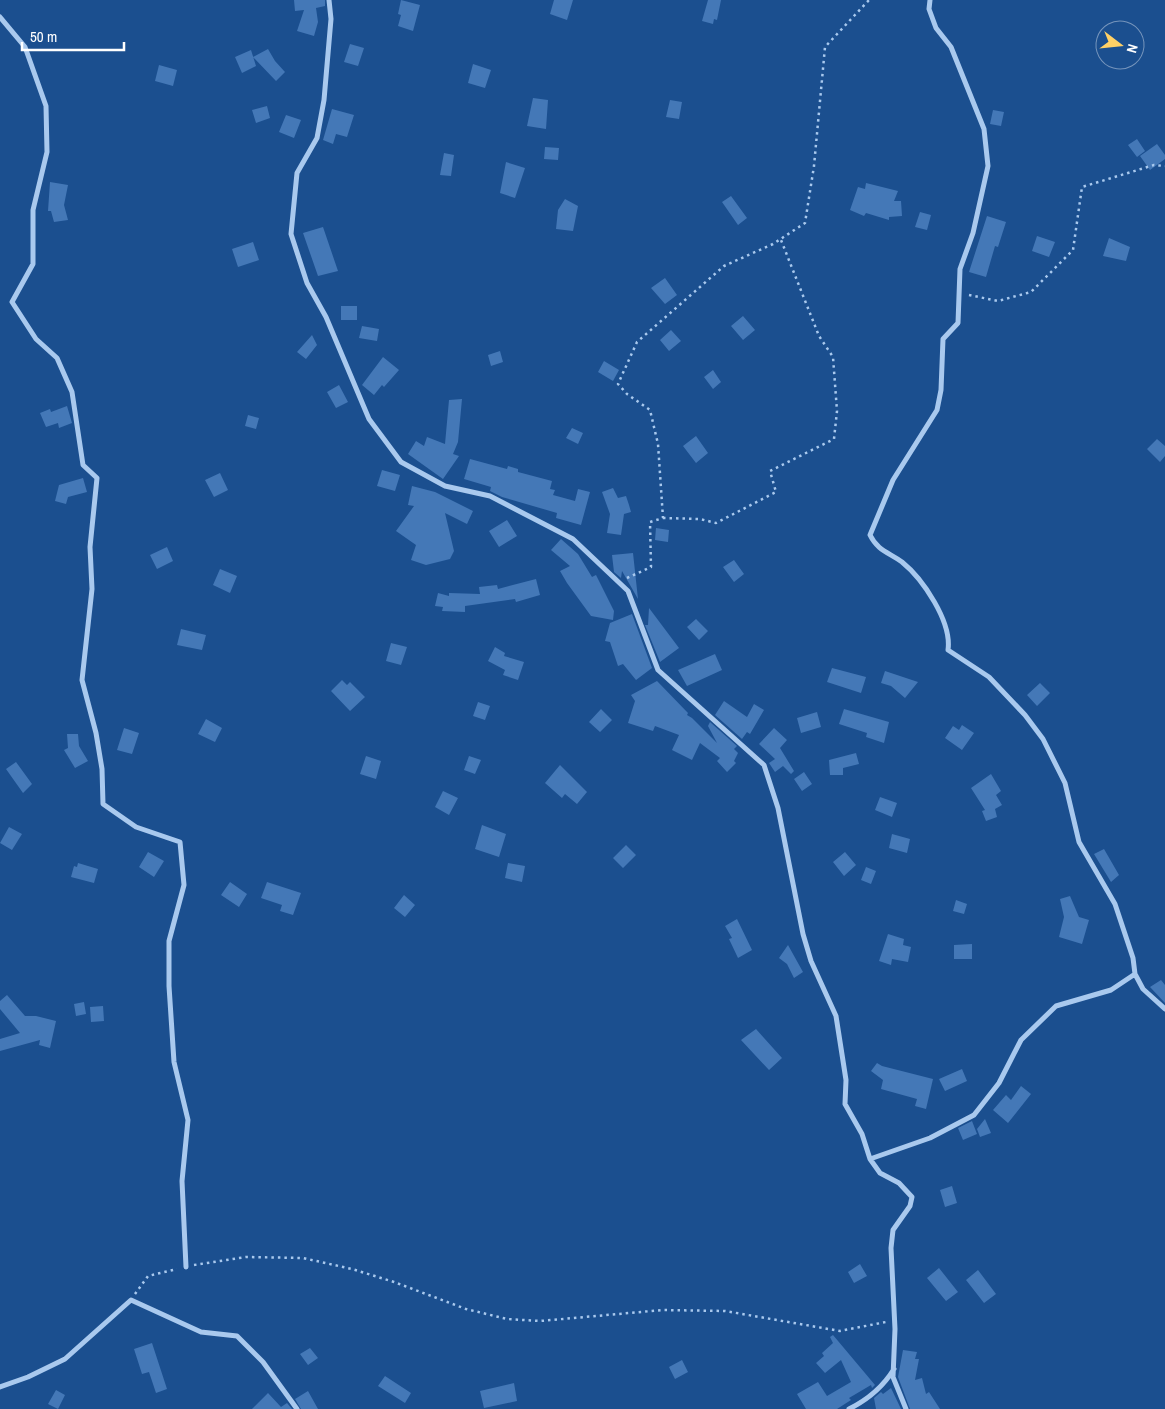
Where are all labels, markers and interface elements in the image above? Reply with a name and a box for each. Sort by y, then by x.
scale bar [22,20,125,52]
north arrow [1095,20,1145,70]
text: 50 m [30,26,57,47]
text: N [1123,42,1142,55]

